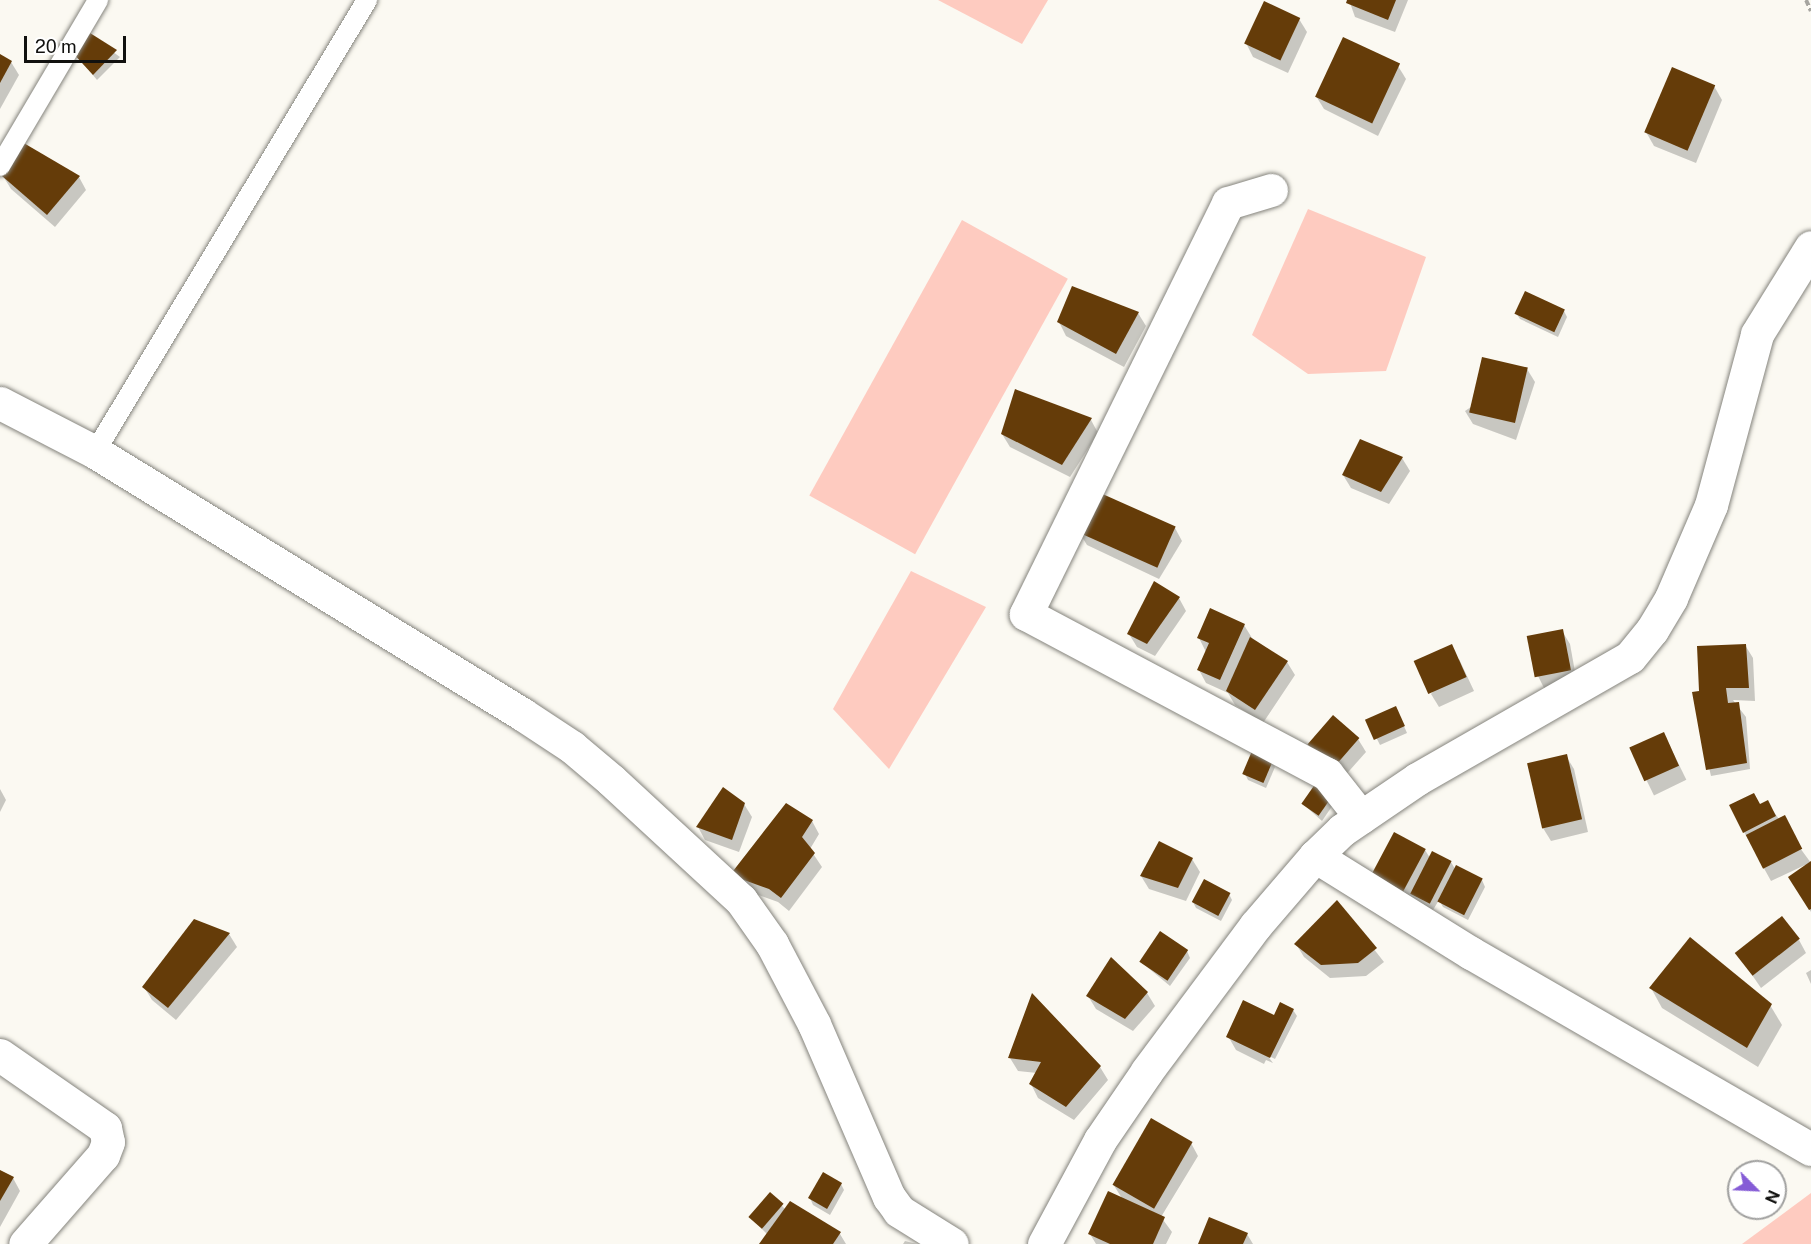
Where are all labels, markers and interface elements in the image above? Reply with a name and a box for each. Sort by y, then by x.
scale bar [27,24,129,62]
text: 20 m [35,36,77,57]
north arrow [1727,1160,1787,1220]
text: N [1761,1187,1783,1206]

